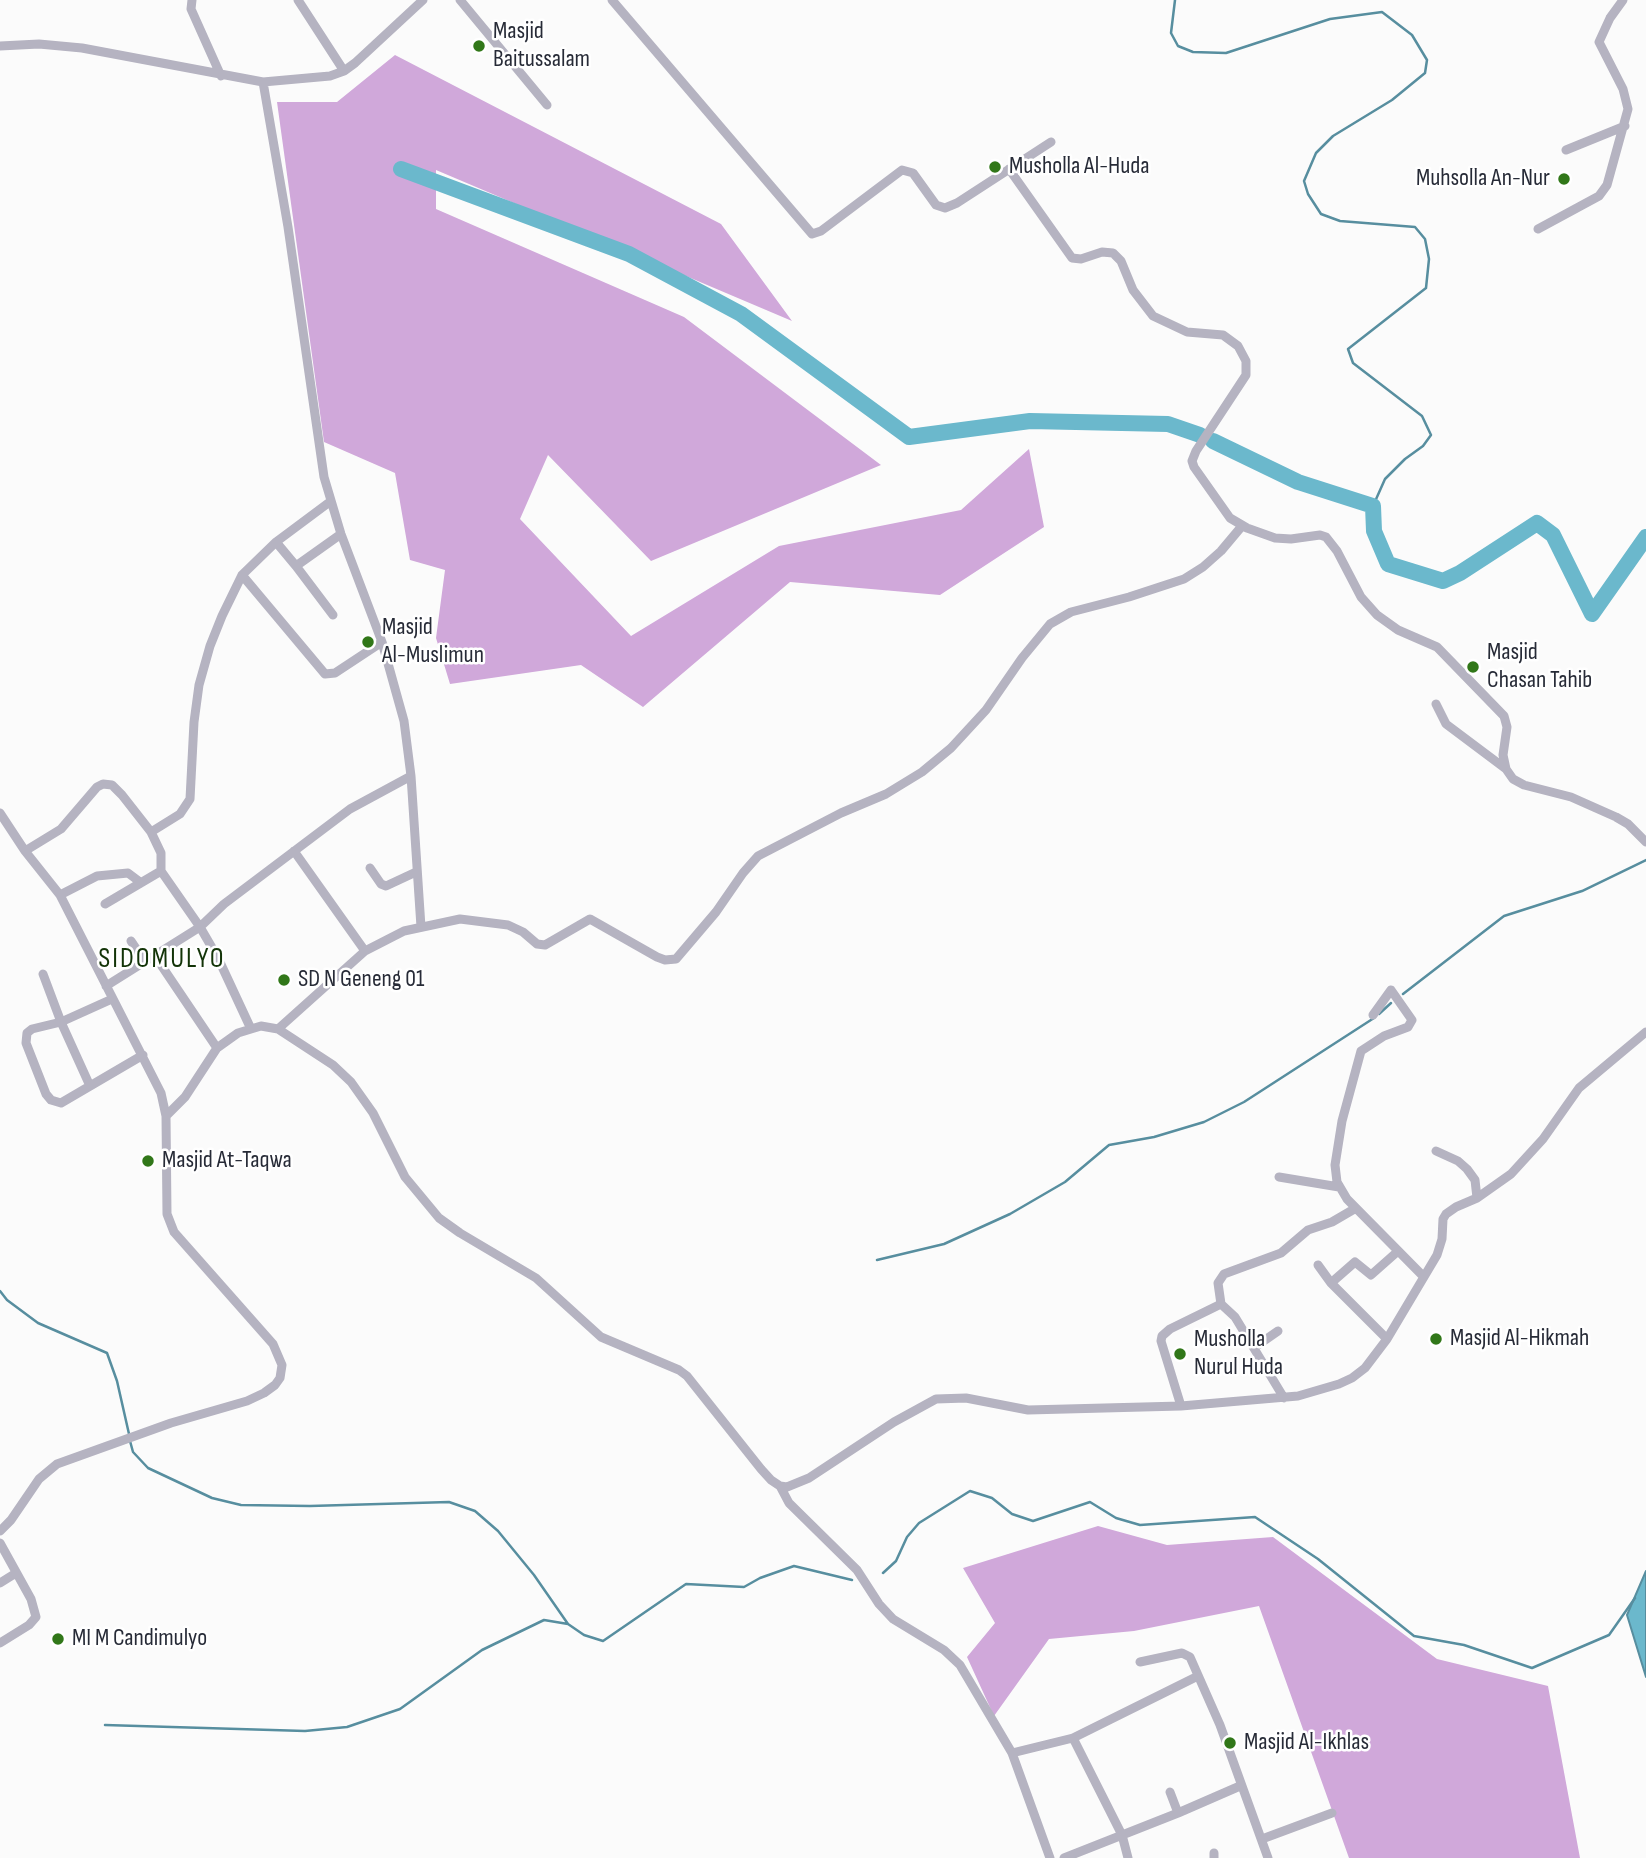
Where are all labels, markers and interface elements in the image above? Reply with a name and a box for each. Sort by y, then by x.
place label: Masjid Baitussalam [493,18,590,74]
marker: Masjid Baitussalam [471,38,487,54]
place label: Musholla Al-Huda [1009,153,1149,181]
marker: Musholla Al-Huda [987,159,1003,175]
place label: Muhsolla An-Nur [1416,165,1550,193]
marker: Muhsolla An-Nur [1556,171,1572,187]
place label: Masjid Al-Muslimun [382,614,484,670]
marker: Masjid Al-Muslimun [360,634,376,650]
place label: Masjid Chasan Tahib [1487,639,1592,695]
marker: Masjid Chasan Tahib [1465,659,1481,675]
district label: SIDOMULYO [99,943,225,977]
place label: SD N Geneng 01 [298,966,424,994]
marker: SD N Geneng 01 [276,972,292,988]
place label: Masjid At-Taqwa [162,1147,292,1175]
marker: Masjid At-Taqwa [140,1153,156,1169]
place label: Masjid Al-Hikmah [1450,1325,1589,1353]
place label: Musholla Nurul Huda [1194,1326,1283,1382]
marker: Masjid Al-Hikmah [1428,1331,1444,1347]
marker: Musholla Nurul Huda [1172,1346,1188,1362]
place label: MI M Candimulyo [72,1625,207,1653]
marker: MI M Candimulyo [50,1631,66,1647]
place label: Masjid Al-Ikhlas [1244,1729,1369,1757]
marker: Masjid Al-Ikhlas [1222,1735,1238,1751]

